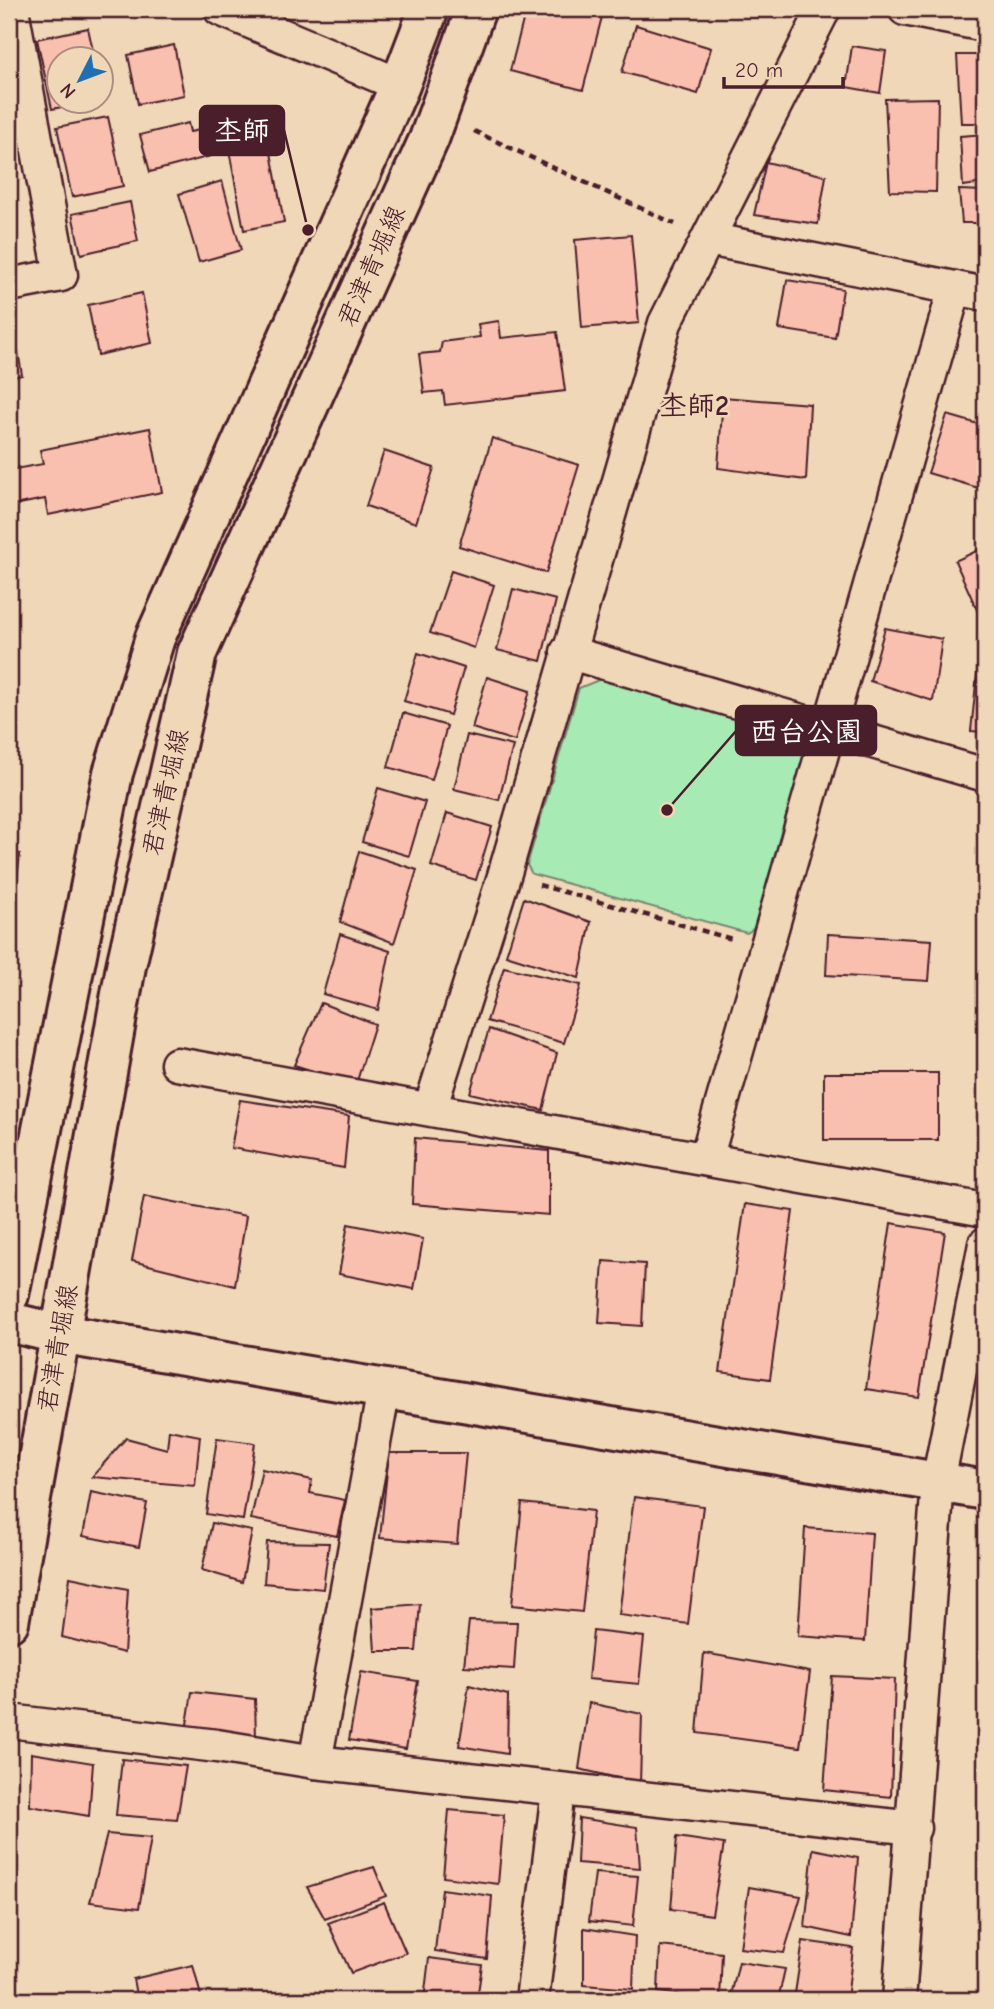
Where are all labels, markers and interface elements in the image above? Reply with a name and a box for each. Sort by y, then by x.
north arrow [46,46,116,116]
scale bar [724,46,844,90]
text: 20 m [735,58,783,82]
text: N [56,79,80,103]
callout: 杢師 [200,106,284,155]
text: 杢師 [214,115,270,147]
street label: 君津青堀線 [332,201,412,332]
district label: 杢師2 [659,390,729,422]
callout: 西台公園 [736,706,876,755]
text: 西台公園 [750,716,862,748]
street label: 君津青堀線 [137,726,195,859]
street label: 君津青堀線 [32,1282,84,1415]

